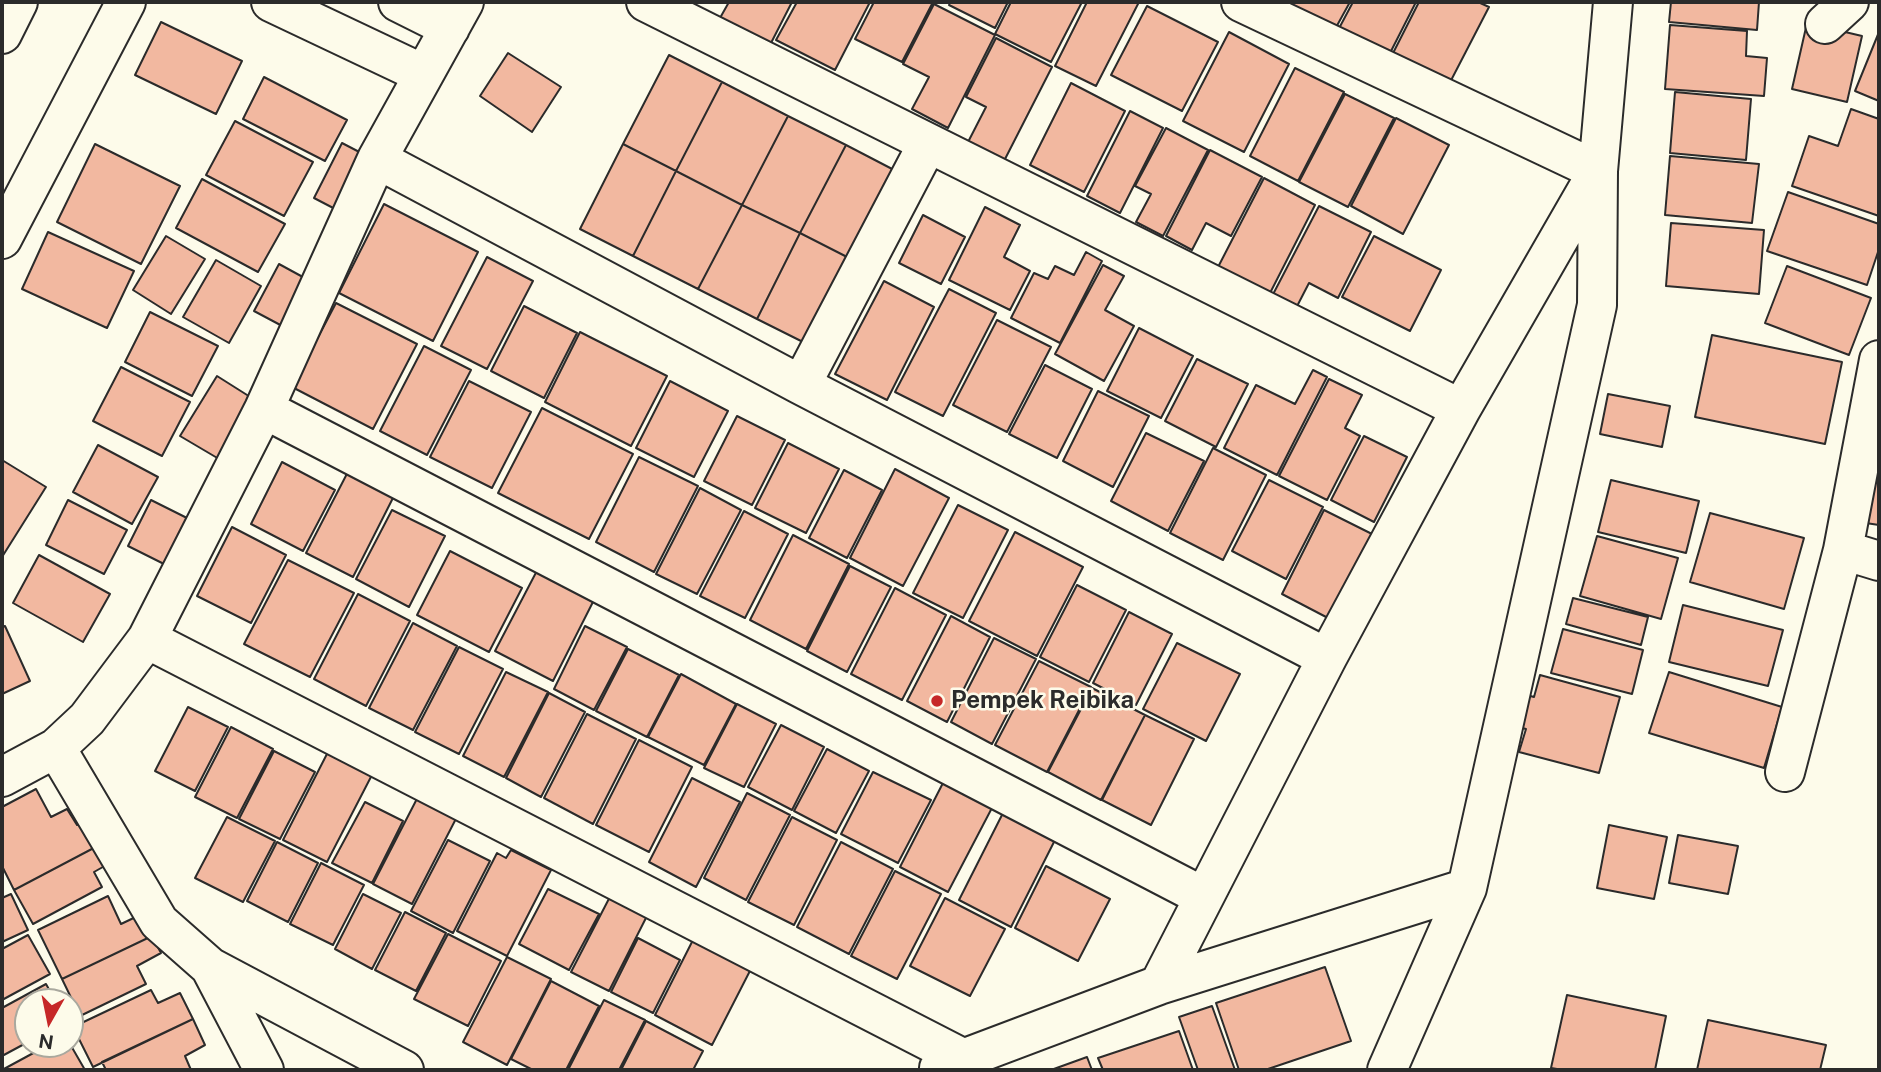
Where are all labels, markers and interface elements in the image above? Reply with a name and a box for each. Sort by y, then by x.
place label: Pempek Reibika [951,687,1134,715]
marker: Pempek Reibika [929,693,945,709]
north arrow [14,988,84,1058]
text: N [37,1030,55,1054]

